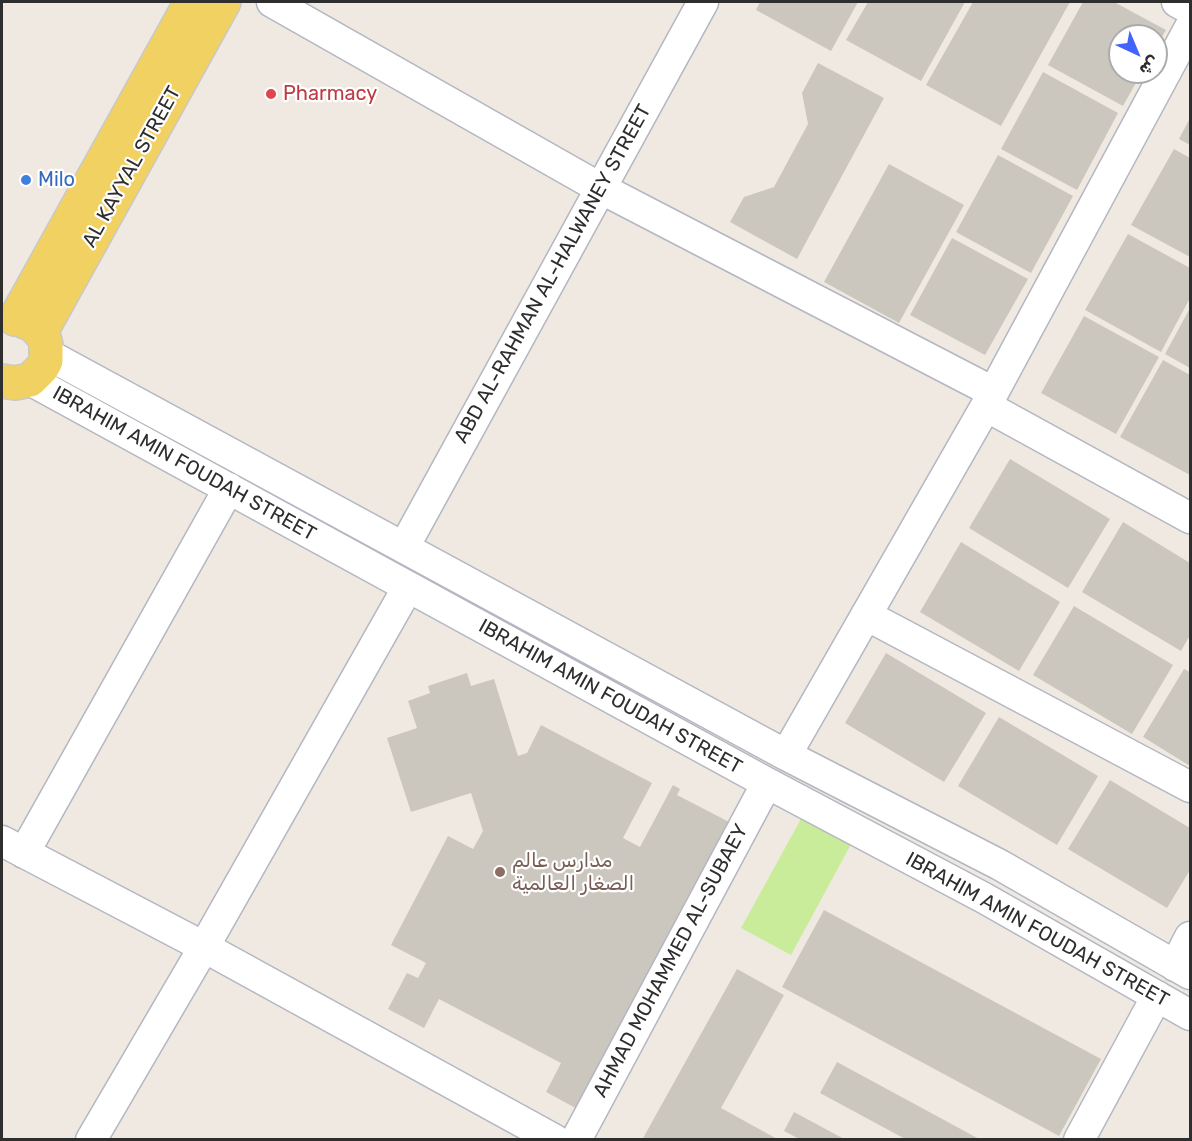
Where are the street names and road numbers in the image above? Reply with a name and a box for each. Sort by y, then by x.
street label: AL KAYYAL STREET [78,82,186,252]
street label: ABD AL-RAHMAN AL-HALWANEY STREET [450,100,656,448]
street label: IBRAHIM AMIN FOUDAH STREET [48,381,320,547]
street label: IBRAHIM AMIN FOUDAH STREET [474,614,746,780]
street label: AHMAD MOHAMMED AL-SUBAEY [589,820,753,1102]
street label: IBRAHIM AMIN FOUDAH STREET [901,847,1173,1013]

